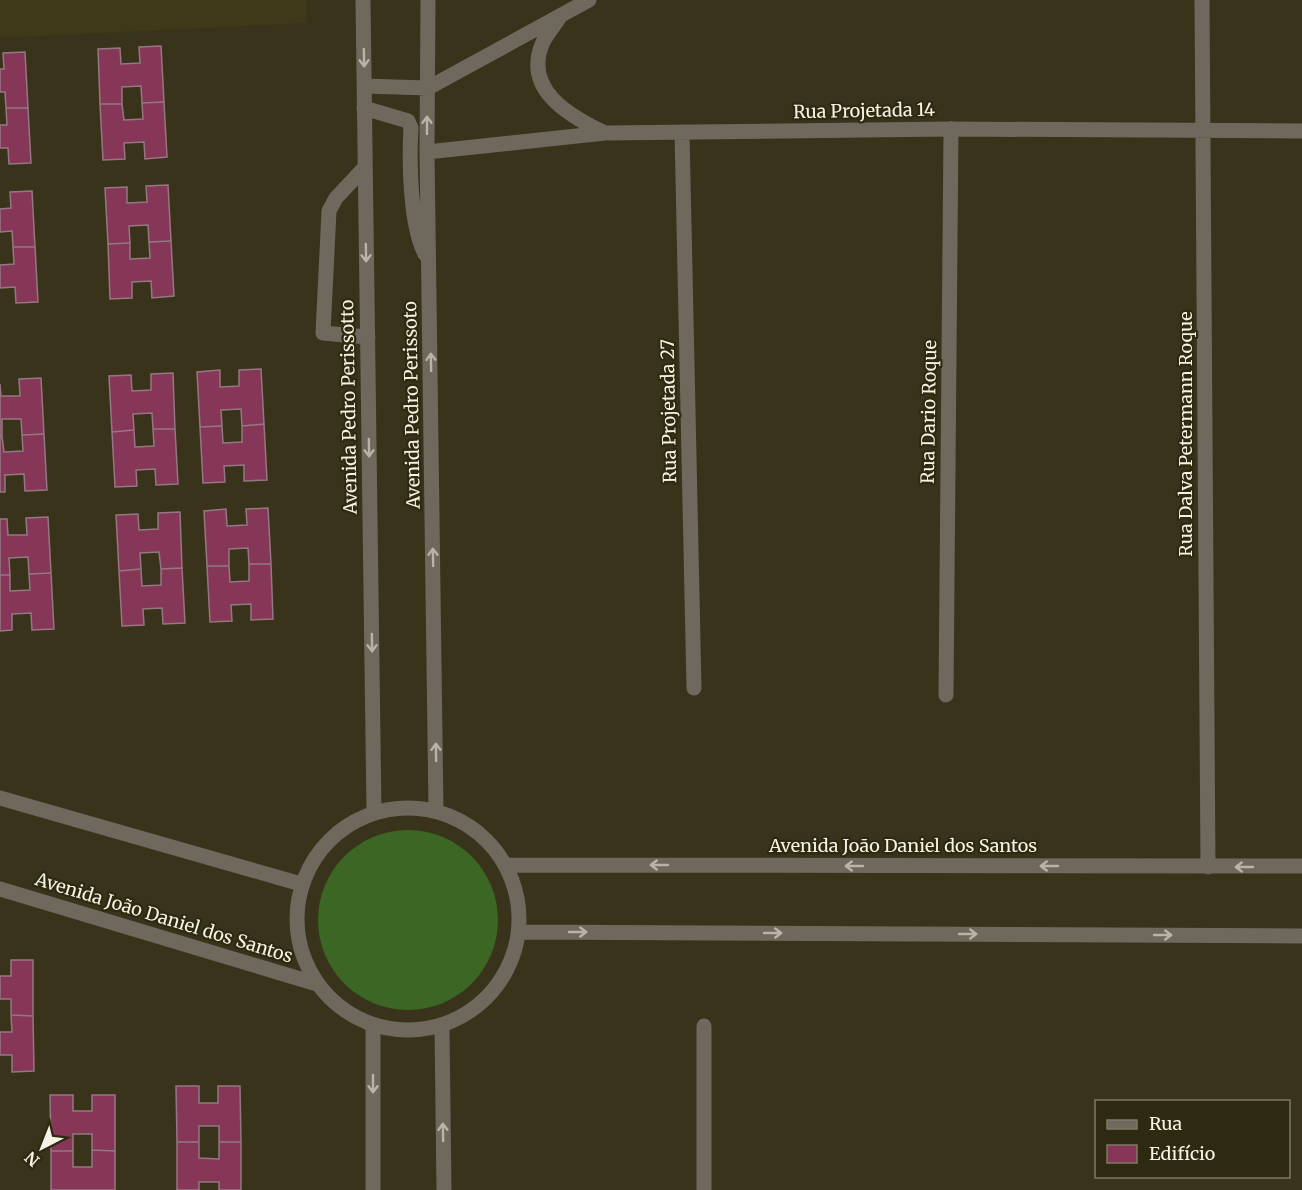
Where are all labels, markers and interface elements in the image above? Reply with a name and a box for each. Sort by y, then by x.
one-way arrow [358,48,370,68]
street label: Rua Projetada 14 [793,98,935,123]
one-way arrow [421,116,433,136]
one-way arrow [361,243,372,263]
street label: Avenida Pedro Perissotto [335,299,362,516]
street label: Avenida Pedro Perissoto [398,301,425,510]
street label: Rua Dalva Petermann Roque [1174,311,1197,557]
street label: Rua Projetada 27 [656,339,681,483]
street label: Rua Dario Roque [916,340,941,484]
one-way arrow [425,353,437,373]
one-way arrow [363,438,375,458]
one-way arrow [427,547,439,567]
one-way arrow [366,633,378,653]
one-way arrow [430,742,441,762]
street label: Avenida João Daniel dos Santos [768,834,1037,857]
one-way arrow [649,859,669,871]
one-way arrow [844,860,864,872]
one-way arrow [1039,860,1059,872]
one-way arrow [1234,861,1254,873]
street label: Avenida João Daniel dos Santos [32,867,296,968]
one-way arrow [567,926,587,938]
one-way arrow [762,927,782,939]
one-way arrow [957,928,977,940]
one-way arrow [1152,930,1172,941]
one-way arrow [367,1074,379,1094]
legend [1095,1100,1290,1178]
text: Rua [1149,1112,1183,1135]
north arrow [12,1118,72,1178]
one-way arrow [437,1122,449,1142]
text: Edifício [1149,1142,1215,1165]
text: N [20,1147,43,1171]

